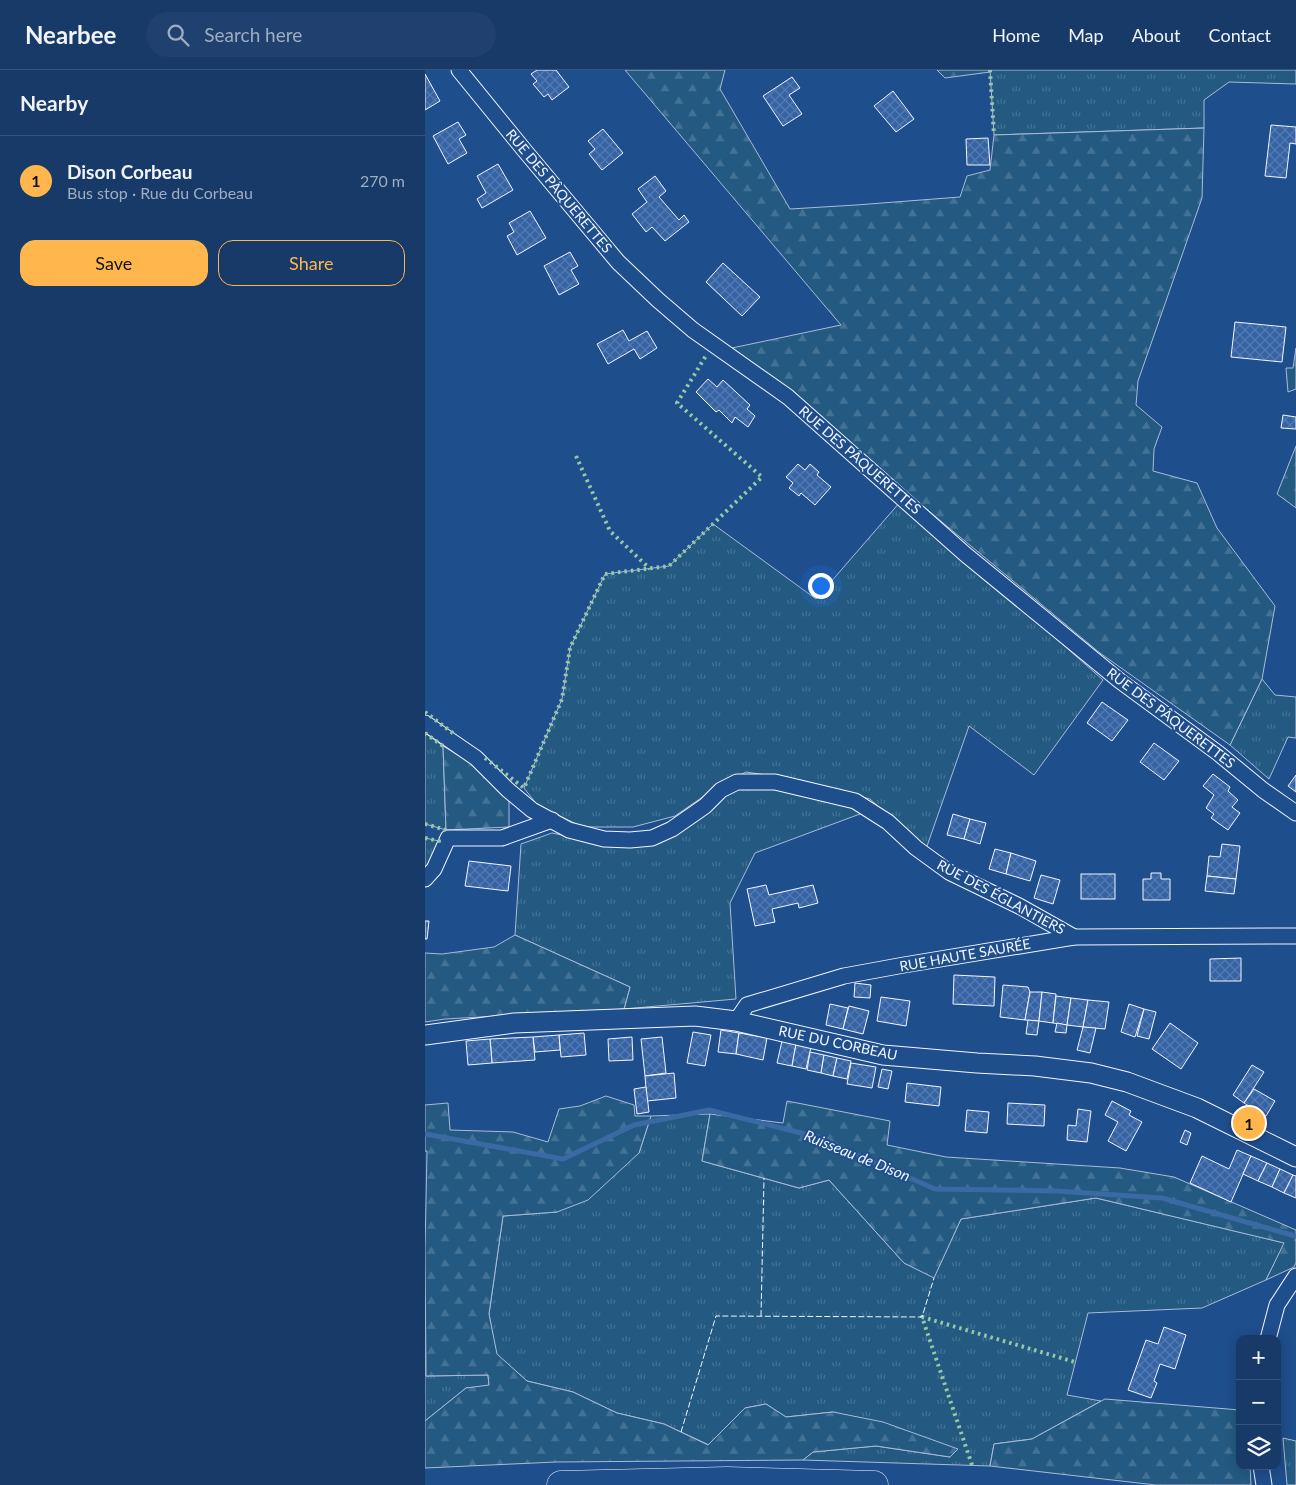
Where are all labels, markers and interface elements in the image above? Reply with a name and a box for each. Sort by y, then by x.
search box [146,12,496,57]
text: Nearbee [25,20,116,49]
icon: search [164,21,192,49]
text: Search here [204,23,302,46]
text: Home [992,24,1040,46]
text: Map [1068,24,1104,46]
text: About [1132,24,1181,46]
text: Contact [1209,24,1271,46]
text: Nearby [20,90,88,115]
street label: RUE DES PÂQUERETTES [503,125,616,256]
text: Dison Corbeau [67,160,192,183]
text: 1 [31,171,41,190]
text: 270 m [360,171,405,190]
text: Bus stop · Rue du Corbeau [67,183,253,202]
button: Save [20,240,208,286]
button: Share [218,240,405,286]
street label: RUE DES PÂQUERETTES [796,402,925,517]
your location [808,573,834,599]
street label: RUE DES PÂQUERETTES [1104,664,1239,771]
street label: RUE DES ÉGLANTIERS [934,856,1068,938]
street label: RUE HAUTE SAURÉE [898,935,1032,974]
street label: RUE DU CORBEAU [777,1022,899,1063]
pin: 1 [1233,1104,1265,1142]
water label: Ruisseau de Dison [802,1126,913,1184]
map controls [1236,1335,1281,1470]
button: + [1236,1335,1281,1380]
button: − [1236,1380,1281,1425]
button: layers [1236,1425,1281,1470]

